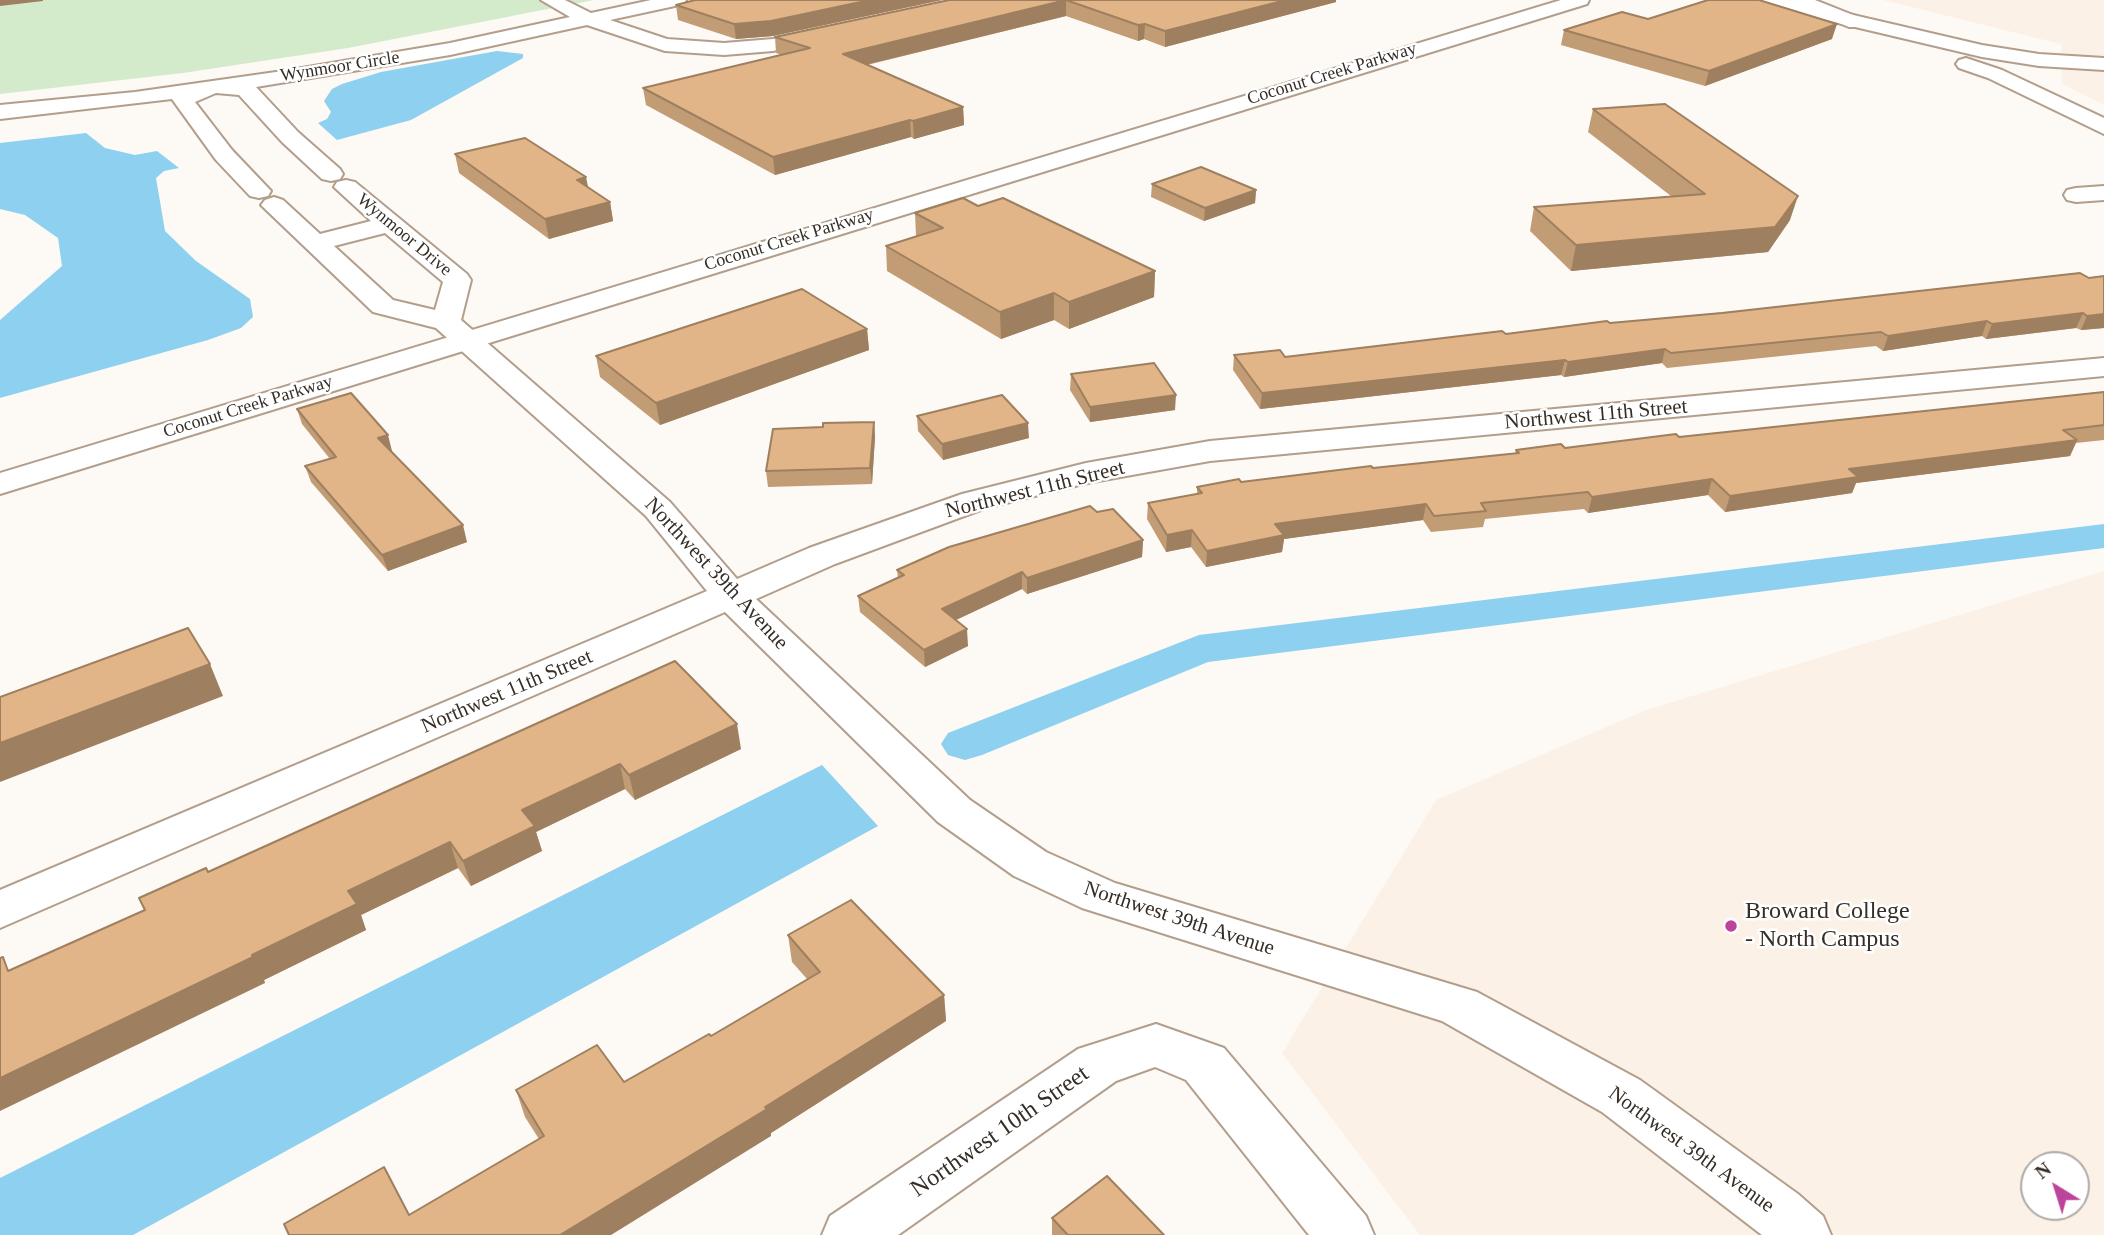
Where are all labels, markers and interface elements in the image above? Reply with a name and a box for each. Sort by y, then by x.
street label: Coconut Creek Parkway [1245,38,1419,110]
street label: Wynmoor Circle [279,47,401,87]
street label: Wynmoor Drive [352,189,456,281]
street label: Coconut Creek Parkway [702,204,876,276]
street label: Coconut Creek Parkway [161,371,335,443]
street label: Northwest 11th Street [1503,394,1689,436]
street label: Northwest 11th Street [943,456,1127,524]
street label: Northwest 39th Avenue [639,493,793,655]
street label: Northwest 11th Street [418,645,596,739]
street label: Northwest 39th Avenue [1080,876,1278,962]
place label: Broward College - North Campus [1745,898,1910,954]
marker: Broward College - North Campus [1723,918,1739,934]
street label: Northwest 10th Street [905,1060,1095,1204]
street label: Northwest 39th Avenue [1603,1081,1779,1219]
north arrow [2020,1151,2090,1221]
text: N [2031,1158,2055,1183]

